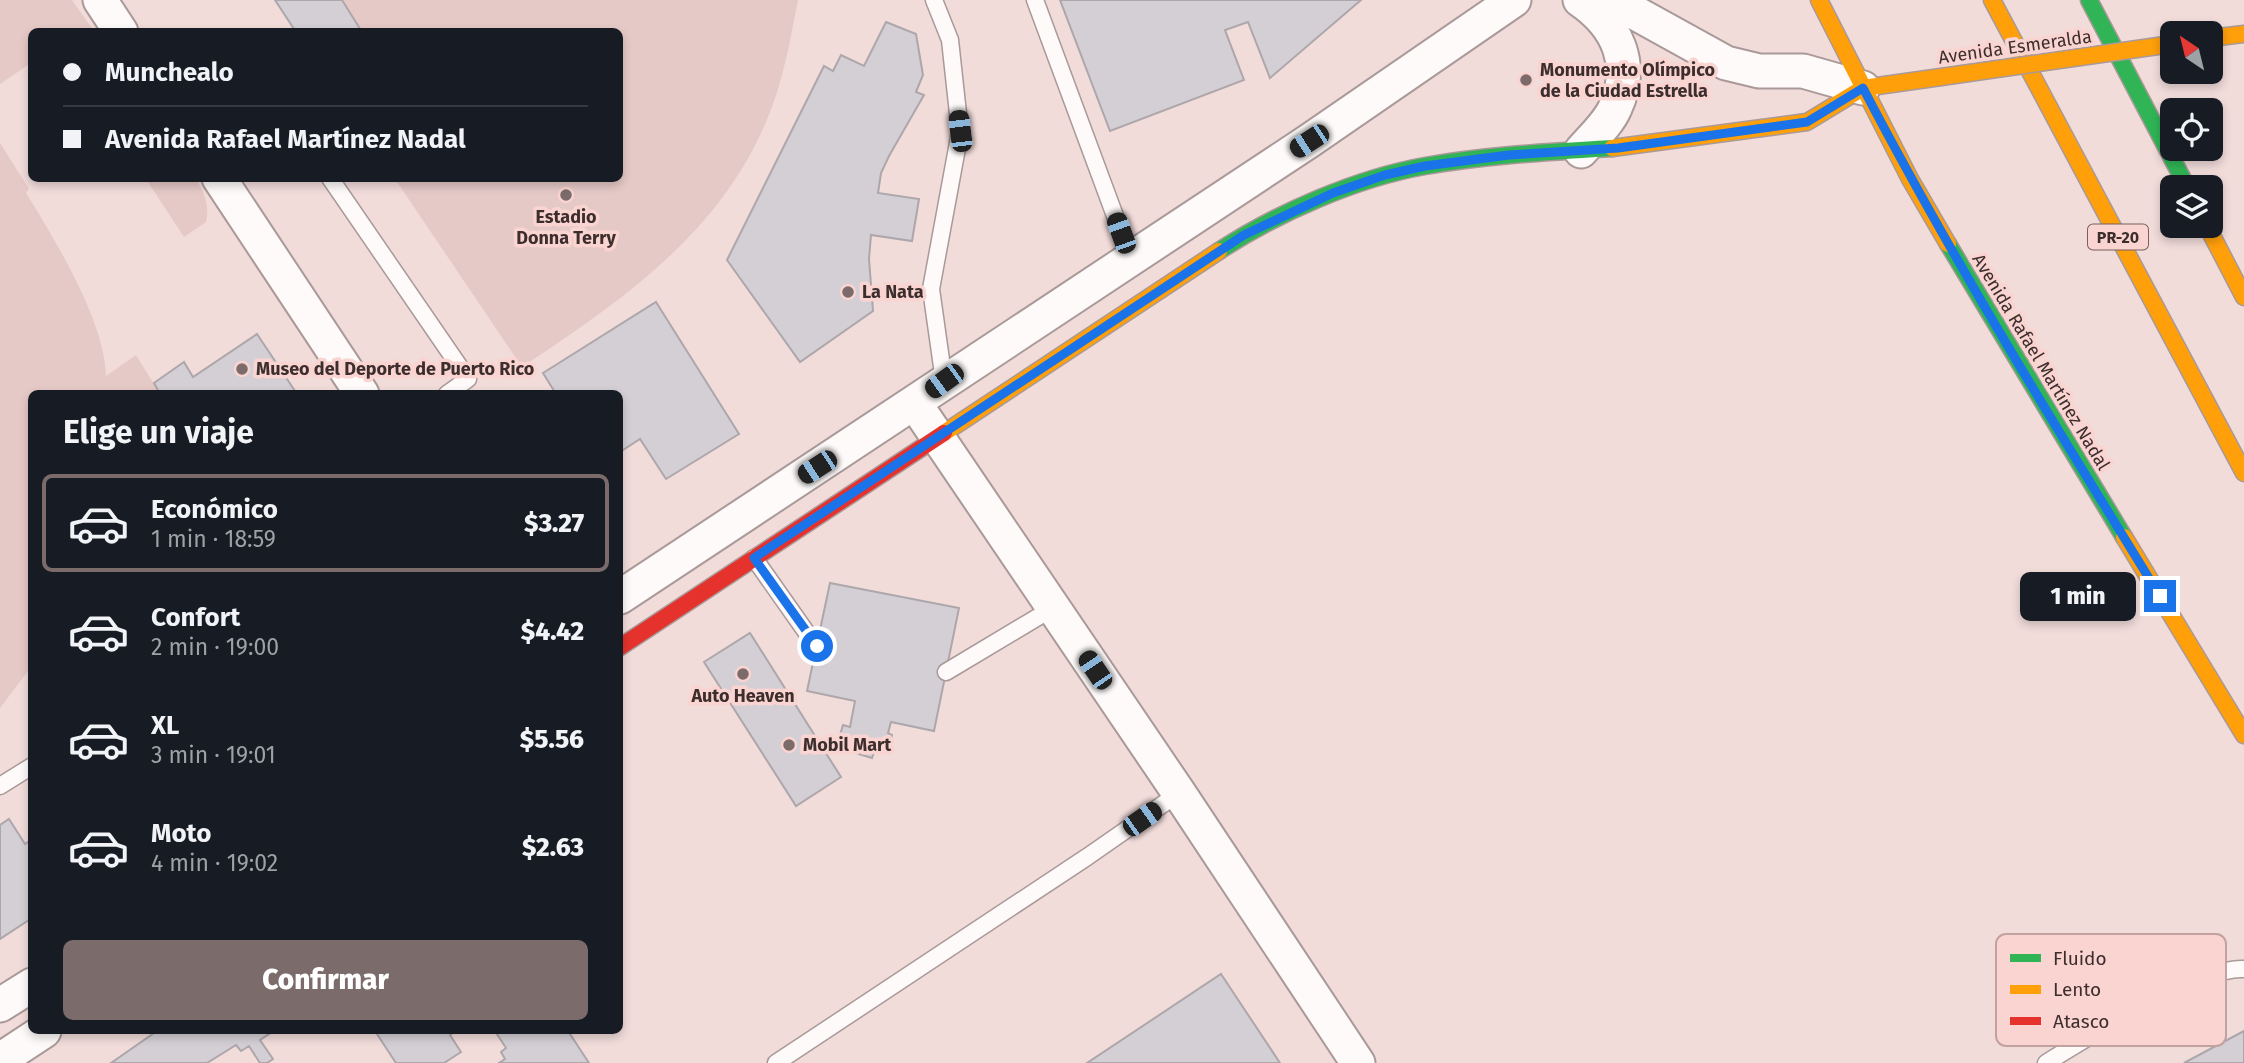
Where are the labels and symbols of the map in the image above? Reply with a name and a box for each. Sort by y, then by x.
north arrow [2160,21,2222,84]
street label: Avenida Esmeralda [1937,25,2093,69]
place label: Monumento Olímpico de la Ciudad Estrella [1540,59,1715,102]
marker: Monumento Olímpico de la Ciudad Estrella [1518,72,1534,88]
car [948,109,973,153]
car [1286,121,1333,161]
marker: Estadio Donna Terry [558,187,574,203]
place label: Estadio Donna Terry [516,206,616,249]
car [1104,210,1139,256]
road number: PR-20 [2088,224,2148,249]
street label: Avenida Rafael Martínez Nadal [1968,250,2114,474]
place label: La Nata [862,281,924,303]
marker: La Nata [840,284,856,300]
place label: Museo del Deporte de Puerto Rico [256,358,534,380]
car [921,360,968,402]
marker: Museo del Deporte de Puerto Rico [234,361,250,377]
car [794,447,841,487]
callout: 1 min [2020,572,2136,620]
route end [2144,580,2176,612]
route start [801,630,833,662]
car [1075,647,1116,693]
marker: Auto Heaven [735,666,751,682]
place label: Auto Heaven [690,685,795,707]
place label: Mobil Mart [803,734,892,756]
marker: Mobil Mart [781,737,797,753]
car [1119,798,1166,840]
legend [1996,934,2226,1046]
text: Fluido [2053,947,2107,970]
text: Lento [2053,978,2101,1001]
text: Atasco [2053,1010,2109,1033]

